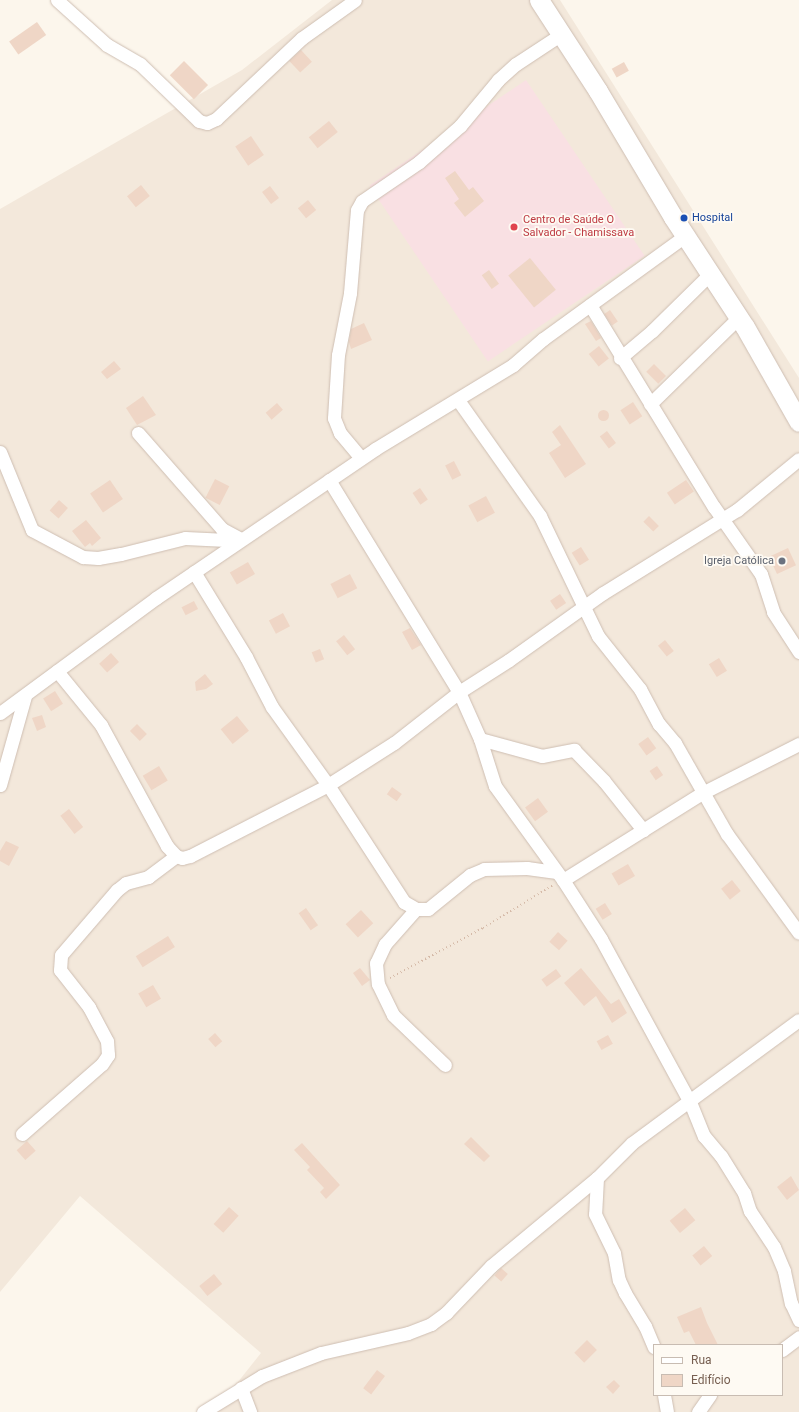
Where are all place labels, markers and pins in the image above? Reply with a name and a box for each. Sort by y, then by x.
place label: Hospital [692,211,733,225]
marker: Hospital [679,213,689,223]
place label: Centro de Saúde O Salvador - Chamissava [523,214,634,240]
marker: Centro de Saúde O Salvador - Chamissava [508,221,520,233]
place label: Igreja Católica [704,554,774,568]
marker: Igreja Católica [777,556,787,566]

